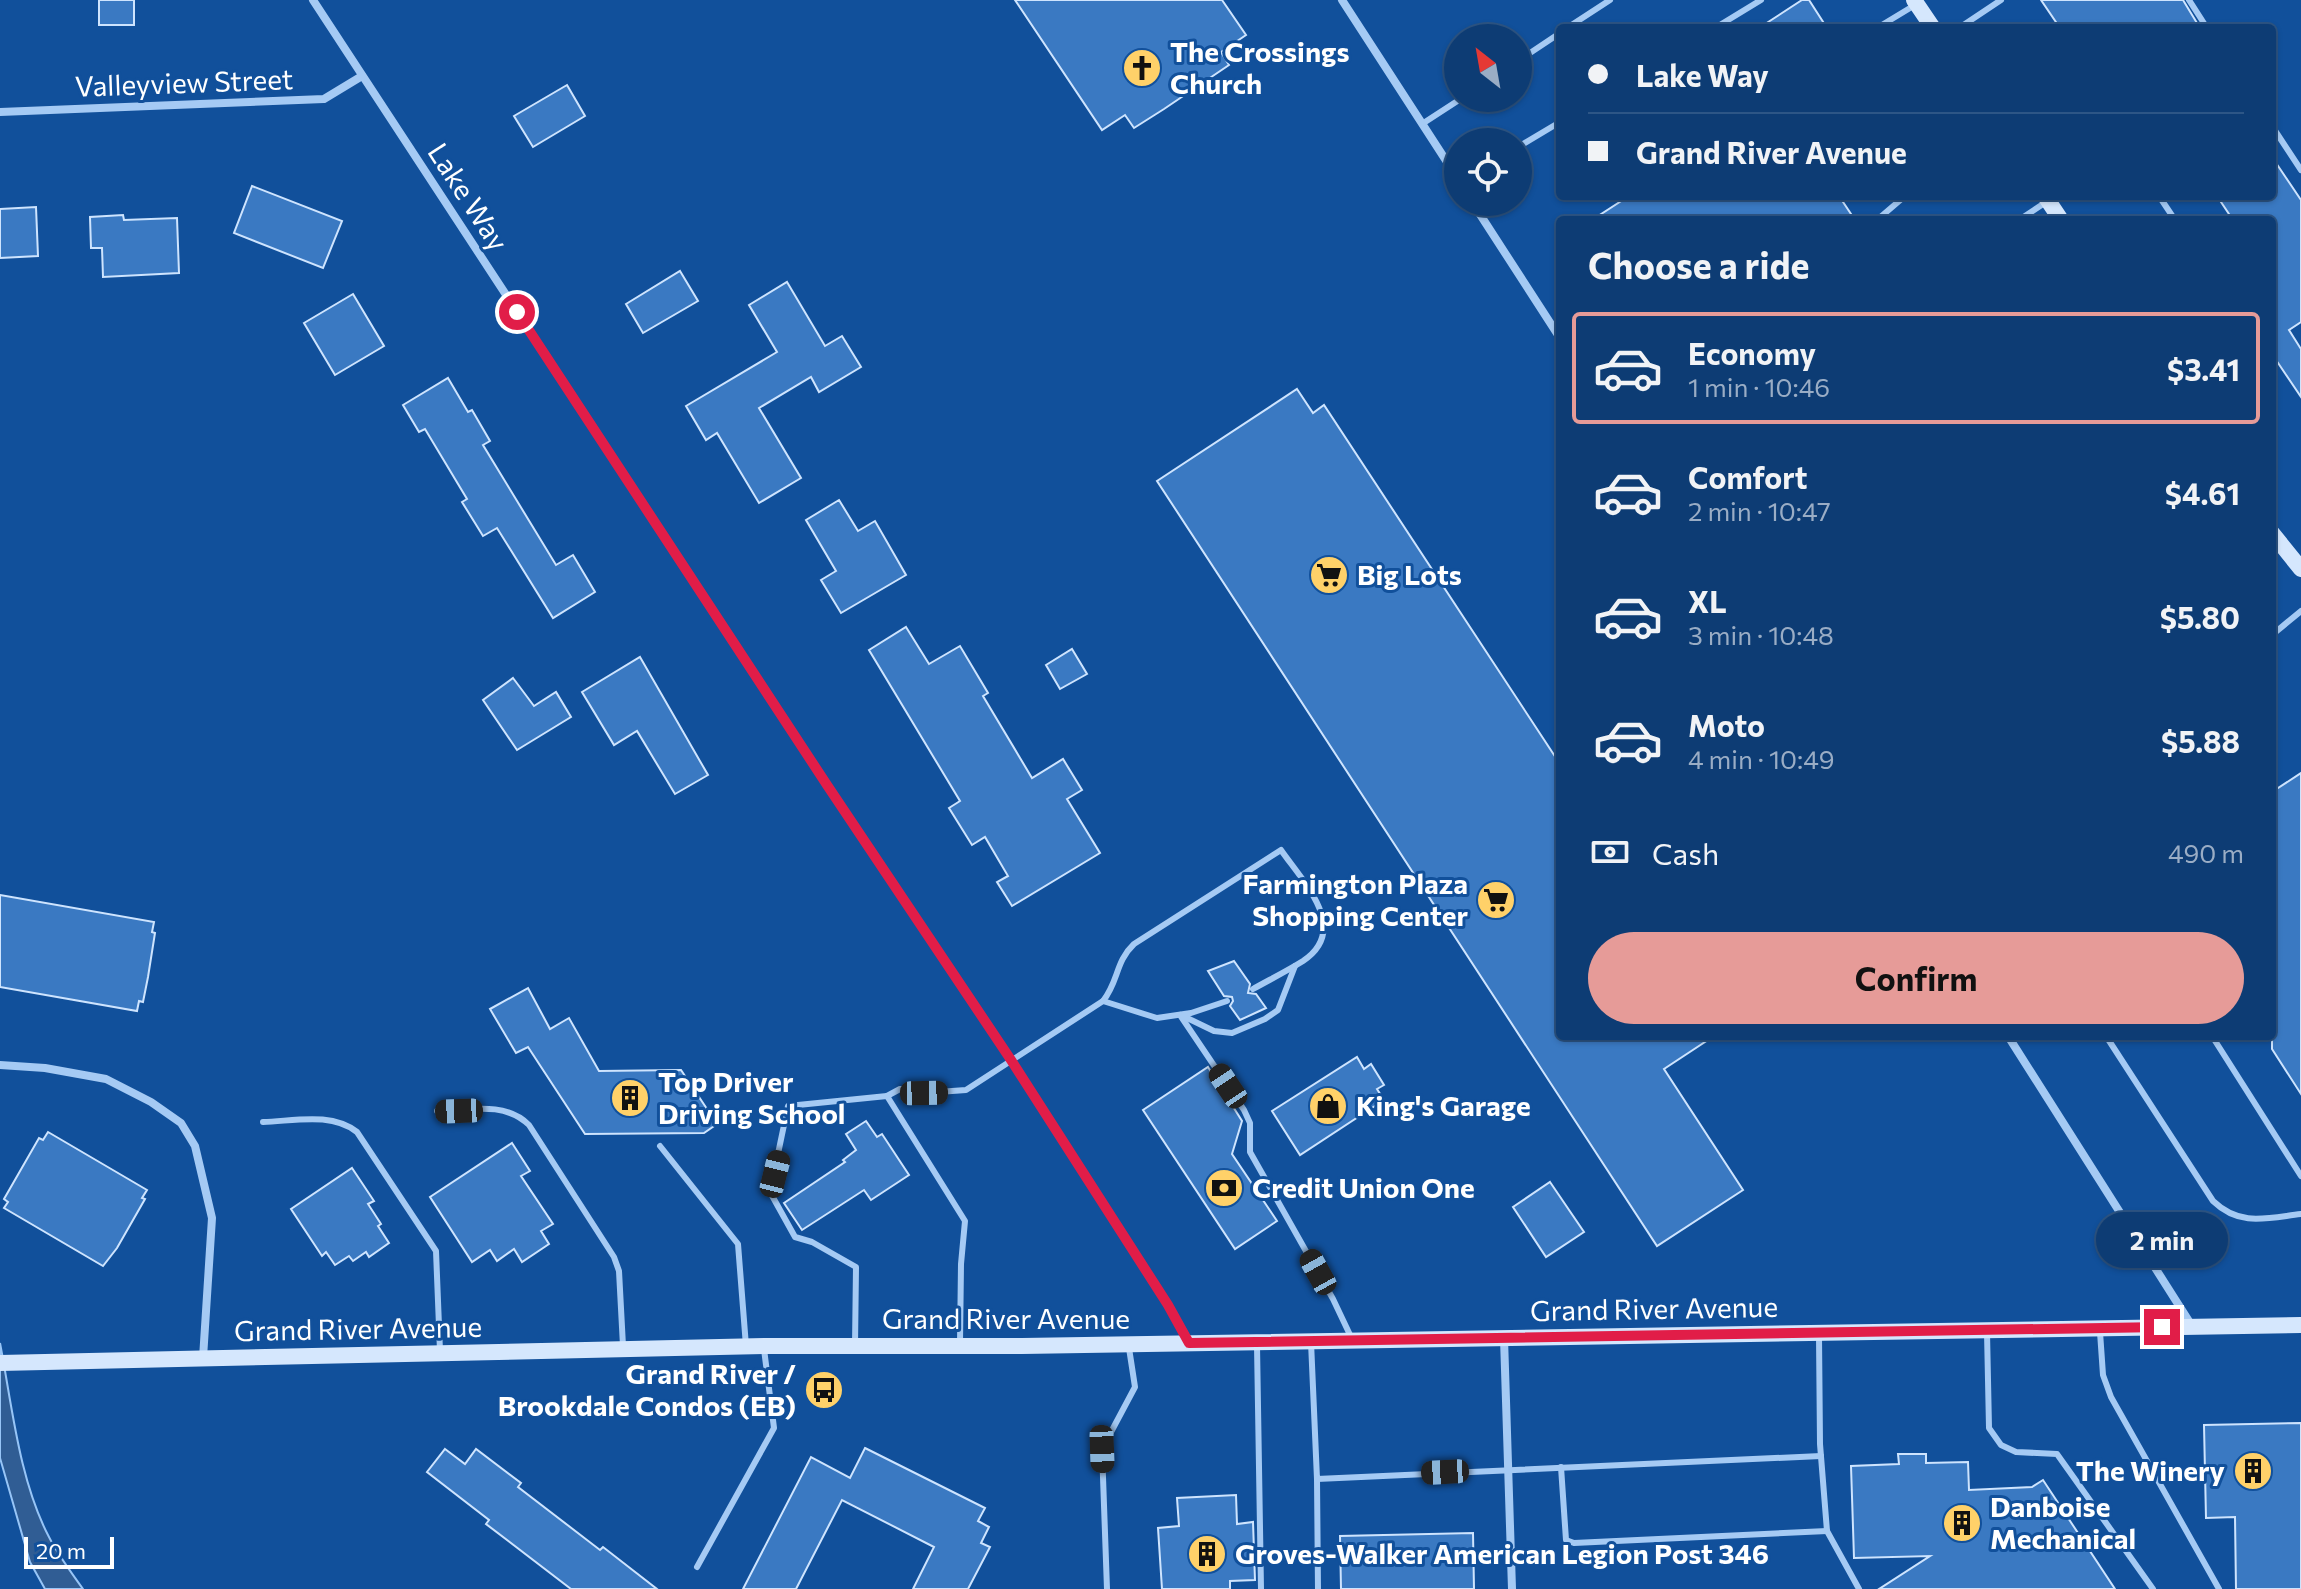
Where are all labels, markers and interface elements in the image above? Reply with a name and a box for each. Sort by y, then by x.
north arrow [1444,24,1532,112]
map controls [1444,24,1532,216]
place label: The Crossings Church [1170,34,1350,100]
church icon: The Crossings Church [1121,47,1163,89]
text: Lake Way [1636,56,1769,93]
street label: Valleyview Street [74,61,294,103]
button: locate [1444,128,1532,216]
text: Grand River Avenue [1636,133,1907,170]
street label: Lake Way [422,136,516,257]
text: Choose a ride [1588,242,1809,286]
route start [499,294,535,330]
icon: car [1592,332,1664,404]
text: Economy [1688,334,1816,371]
text: $3.41 [2167,350,2240,387]
text: 1 min · 10:46 [1688,371,1830,402]
icon: car [1592,456,1664,528]
text: Comfort [1688,458,1807,495]
text: $4.61 [2165,474,2240,511]
text: 2 min · 10:47 [1688,495,1831,526]
supermarket icon: Big Lots [1308,554,1350,596]
place label: Big Lots [1357,557,1462,591]
icon: car [1592,580,1664,652]
text: XL [1688,582,1727,619]
text: $5.80 [2160,598,2240,635]
text: 3 min · 10:48 [1688,619,1834,650]
icon: car [1592,704,1664,776]
text: Moto [1688,706,1765,743]
text: $5.88 [2161,722,2240,759]
text: 4 min · 10:49 [1688,743,1835,774]
icon: cash [1588,830,1632,874]
text: Cash [1652,834,1719,871]
text: 490 m [2168,837,2244,868]
place label: Farmington Plaza Shopping Center [1243,866,1468,932]
supermarket icon: Farmington Plaza Shopping Center [1475,879,1517,921]
button: Confirm [1588,932,2244,1024]
car [1205,1059,1251,1113]
place label: Top Driver Driving School [658,1064,846,1130]
building icon: Top Driver Driving School [609,1077,651,1119]
car [900,1081,948,1105]
shop icon: King's Garage [1307,1085,1349,1127]
place label: King's Garage [1356,1088,1531,1122]
car [435,1098,483,1124]
car [758,1148,792,1200]
bank icon: Credit Union One [1203,1167,1245,1209]
place label: Credit Union One [1252,1170,1475,1204]
callout: 2 min [2096,1211,2228,1267]
text: 2 min [2130,1224,2194,1255]
car [1296,1245,1340,1299]
street label: Grand River Avenue [1530,1289,1778,1327]
street label: Grand River Avenue [882,1301,1130,1335]
street label: Grand River Avenue [234,1309,482,1347]
route end [2144,1309,2180,1345]
place label: Grand River / Brookdale Condos (EB) [498,1356,796,1422]
bus stop icon: Grand River / Brookdale Condos (EB) [803,1369,845,1411]
car [1089,1425,1115,1473]
building icon: The Winery [2232,1450,2274,1492]
place label: The Winery [2076,1453,2225,1487]
car [1420,1459,1470,1485]
place label: Danboise Mechanical [1990,1489,2136,1555]
building icon: Danboise Mechanical [1941,1502,1983,1544]
scale bar [24,1533,114,1569]
building icon: Groves-Walker American Legion Post 346 [1186,1533,1228,1575]
place label: Groves-Walker American Legion Post 346 [1235,1536,1769,1570]
text: 20 m [36,1537,86,1564]

